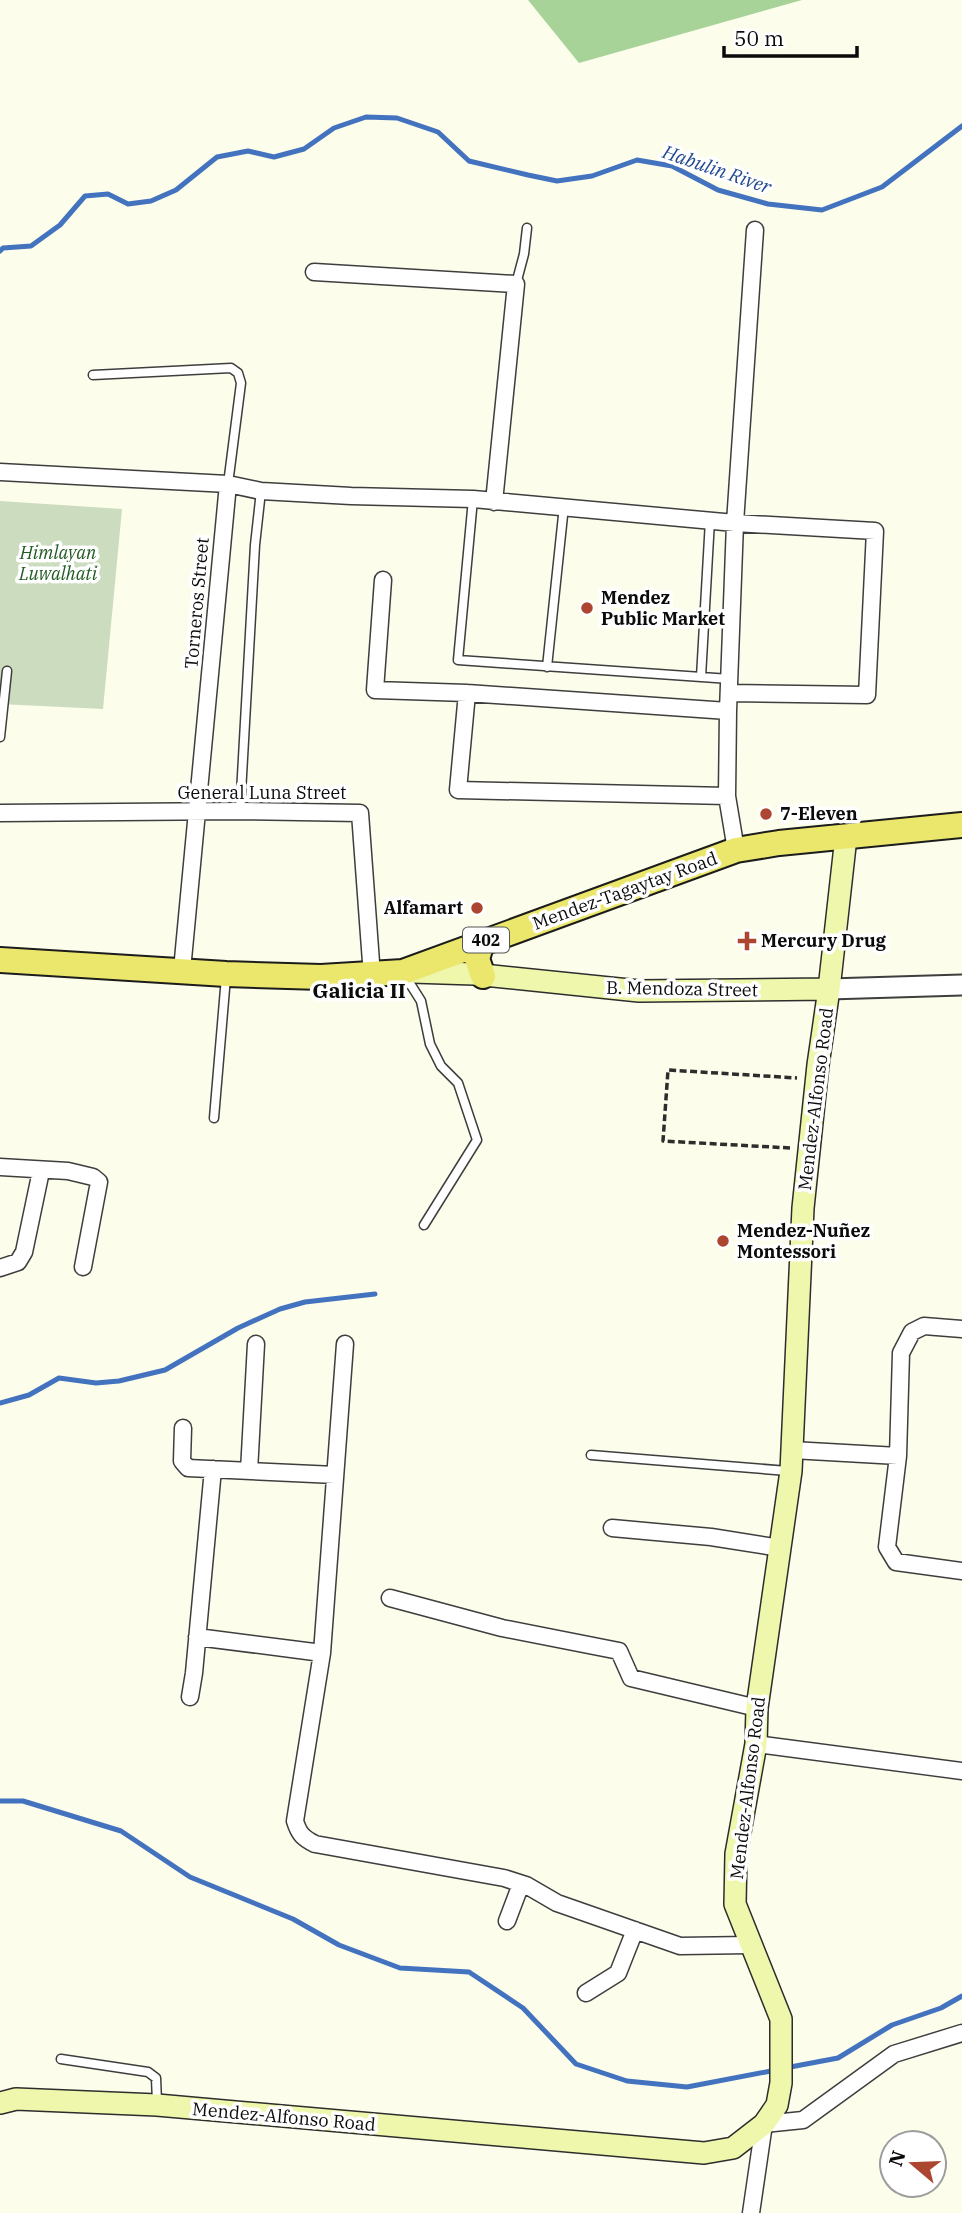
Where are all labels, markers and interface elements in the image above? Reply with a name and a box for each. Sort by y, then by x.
scale bar [724,14,857,58]
text: 50 m [734,24,784,52]
water label: Habulin River [659,139,775,199]
street label: Torneros Street [179,536,214,670]
park label: Himlayan Luwalhati [18,541,98,585]
place label: Mendez Public Market [601,586,725,630]
marker: Mendez Public Market [579,600,595,616]
street label: General Luna Street [178,781,346,804]
place label: 7-Eleven [780,802,858,825]
marker: 7-Eleven [758,806,774,822]
street label: Mendez-Tagaytay Road [529,846,720,935]
place label: Alfamart [384,896,463,919]
marker: Alfamart [469,900,485,916]
road number: 402 [463,928,509,952]
place label: Mercury Drug [761,929,887,952]
marker: Mercury Drug [739,933,755,949]
district label: Galicia II [312,976,406,1004]
street label: B. Mendoza Street [606,976,758,1001]
street label: Mendez-Alfonso Road [793,1006,838,1192]
place label: Mendez-Nuñez Montessori [737,1219,870,1263]
marker: Mendez-Nuñez Montessori [715,1233,731,1249]
street label: Mendez-Alfonso Road [725,1695,770,1881]
street label: Mendez-Alfonso Road [191,2097,377,2136]
north arrow [878,2129,948,2199]
text: N [883,2147,911,2169]

